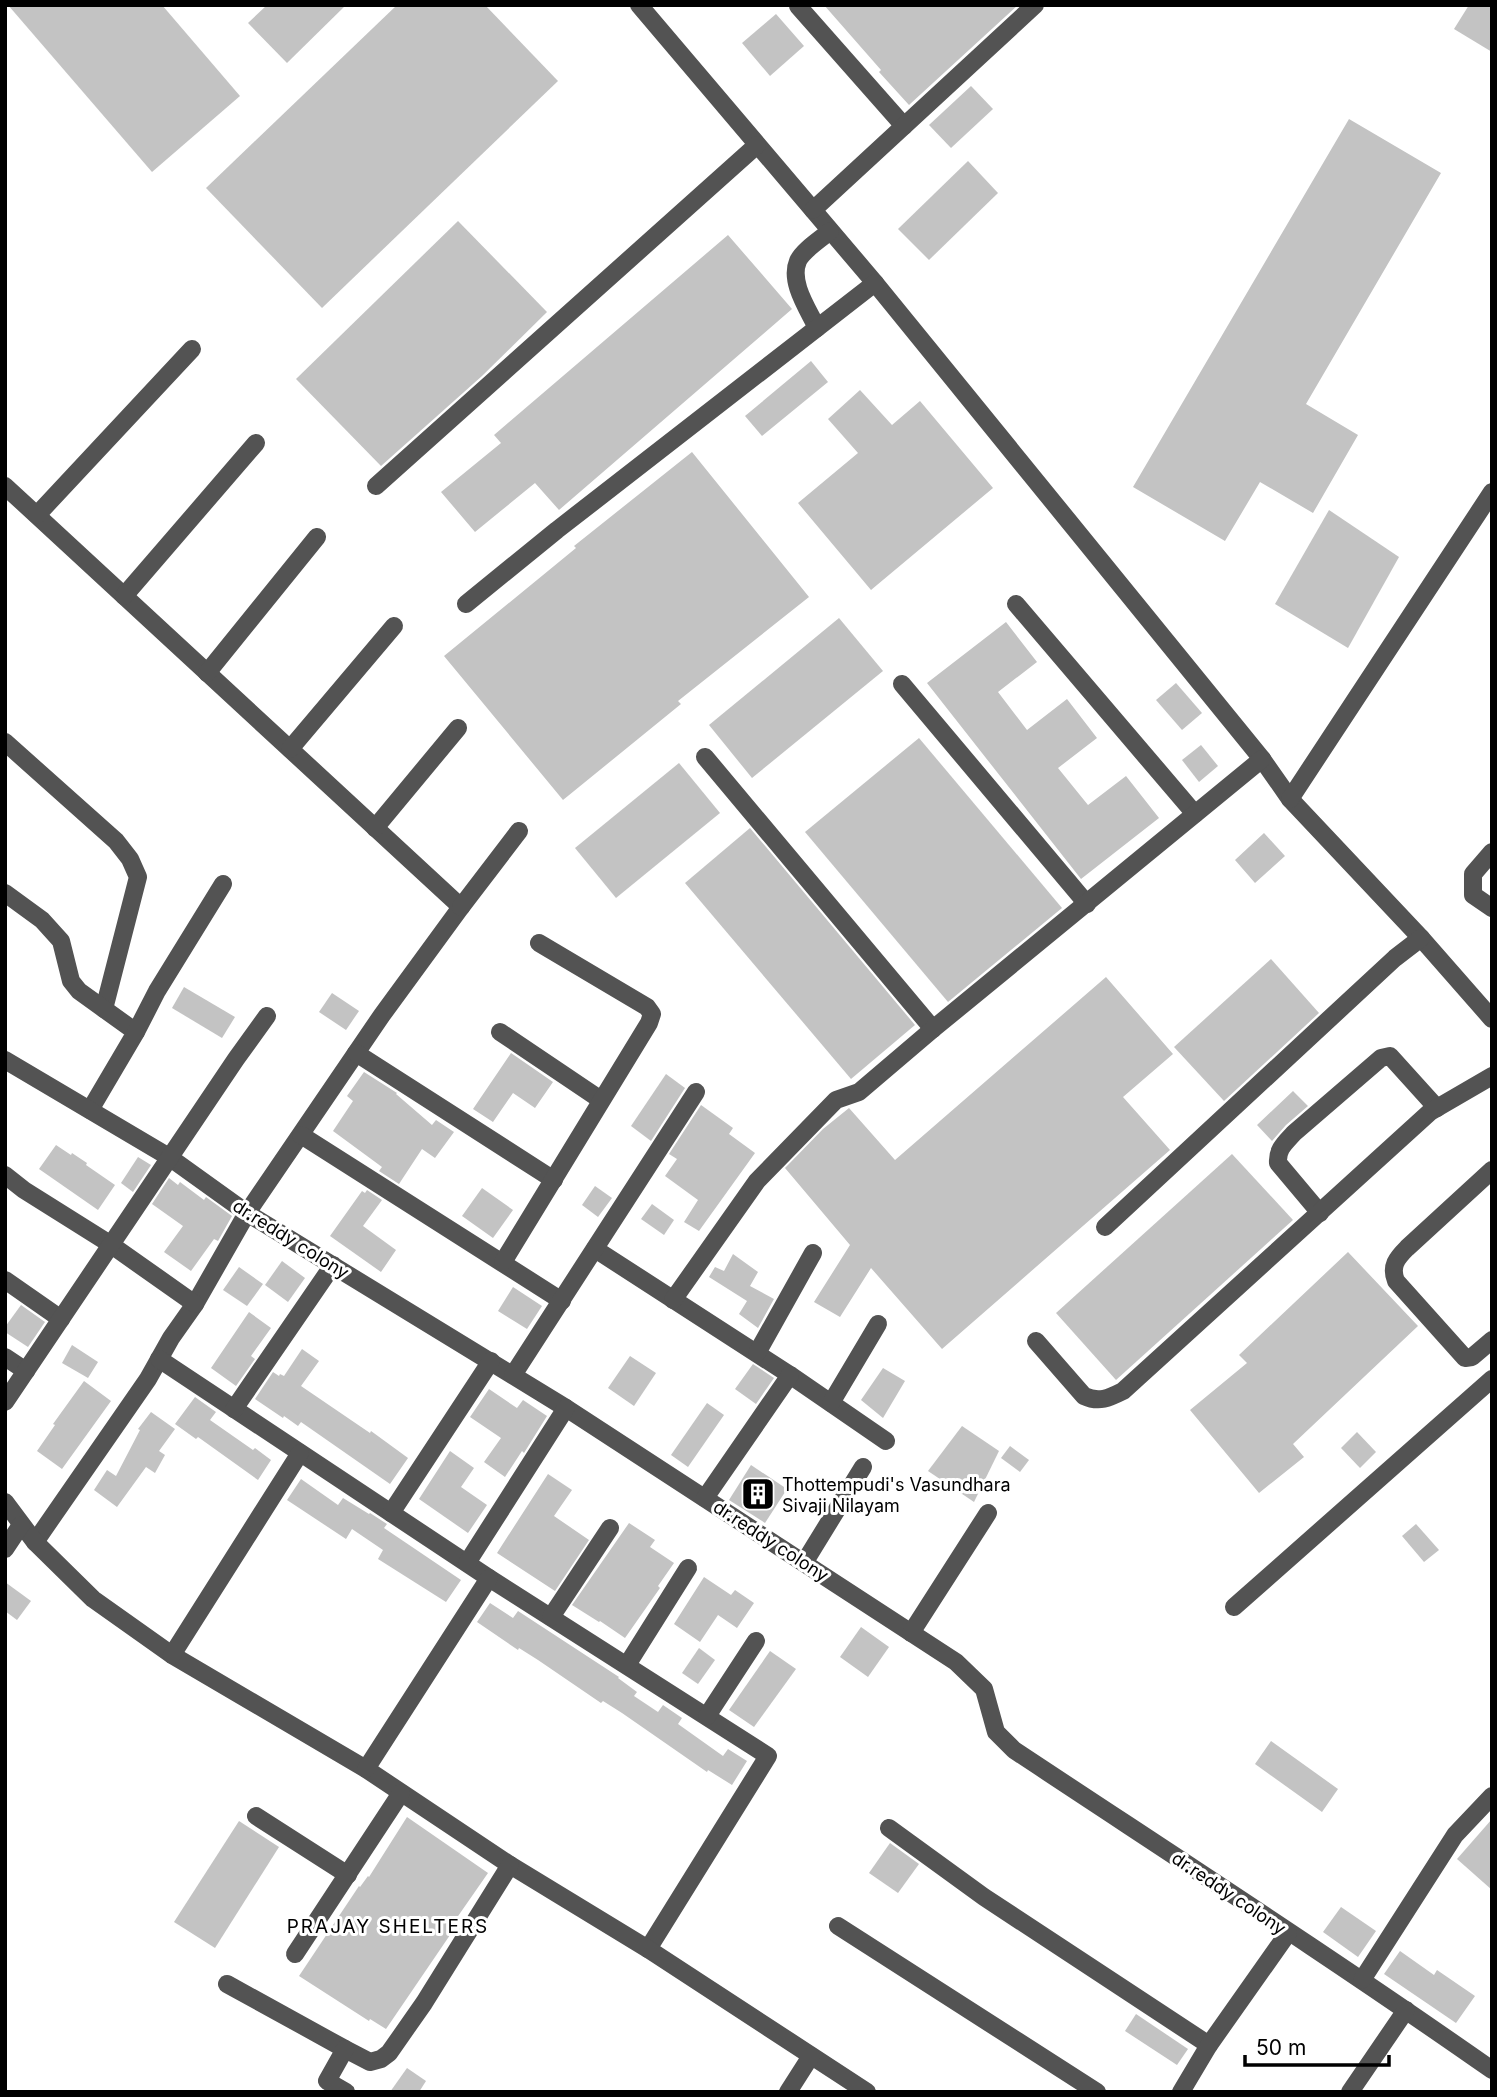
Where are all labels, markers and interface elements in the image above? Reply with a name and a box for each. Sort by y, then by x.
street label: dr.reddy colony [229,1195,353,1283]
place label: Thottempudi's Vasundhara Sivaji Nilayam [782,1474,1011,1516]
building icon: Thottempudi's Vasundhara Sivaji Nilayam [739,1475,777,1513]
street label: dr.reddy colony [710,1496,832,1586]
street label: dr.reddy colony [1168,1847,1290,1939]
district label: PRAJAY SHELTERS [287,1915,489,1938]
scale bar [1245,2024,1388,2068]
text: 50 m [1256,2035,1306,2060]

